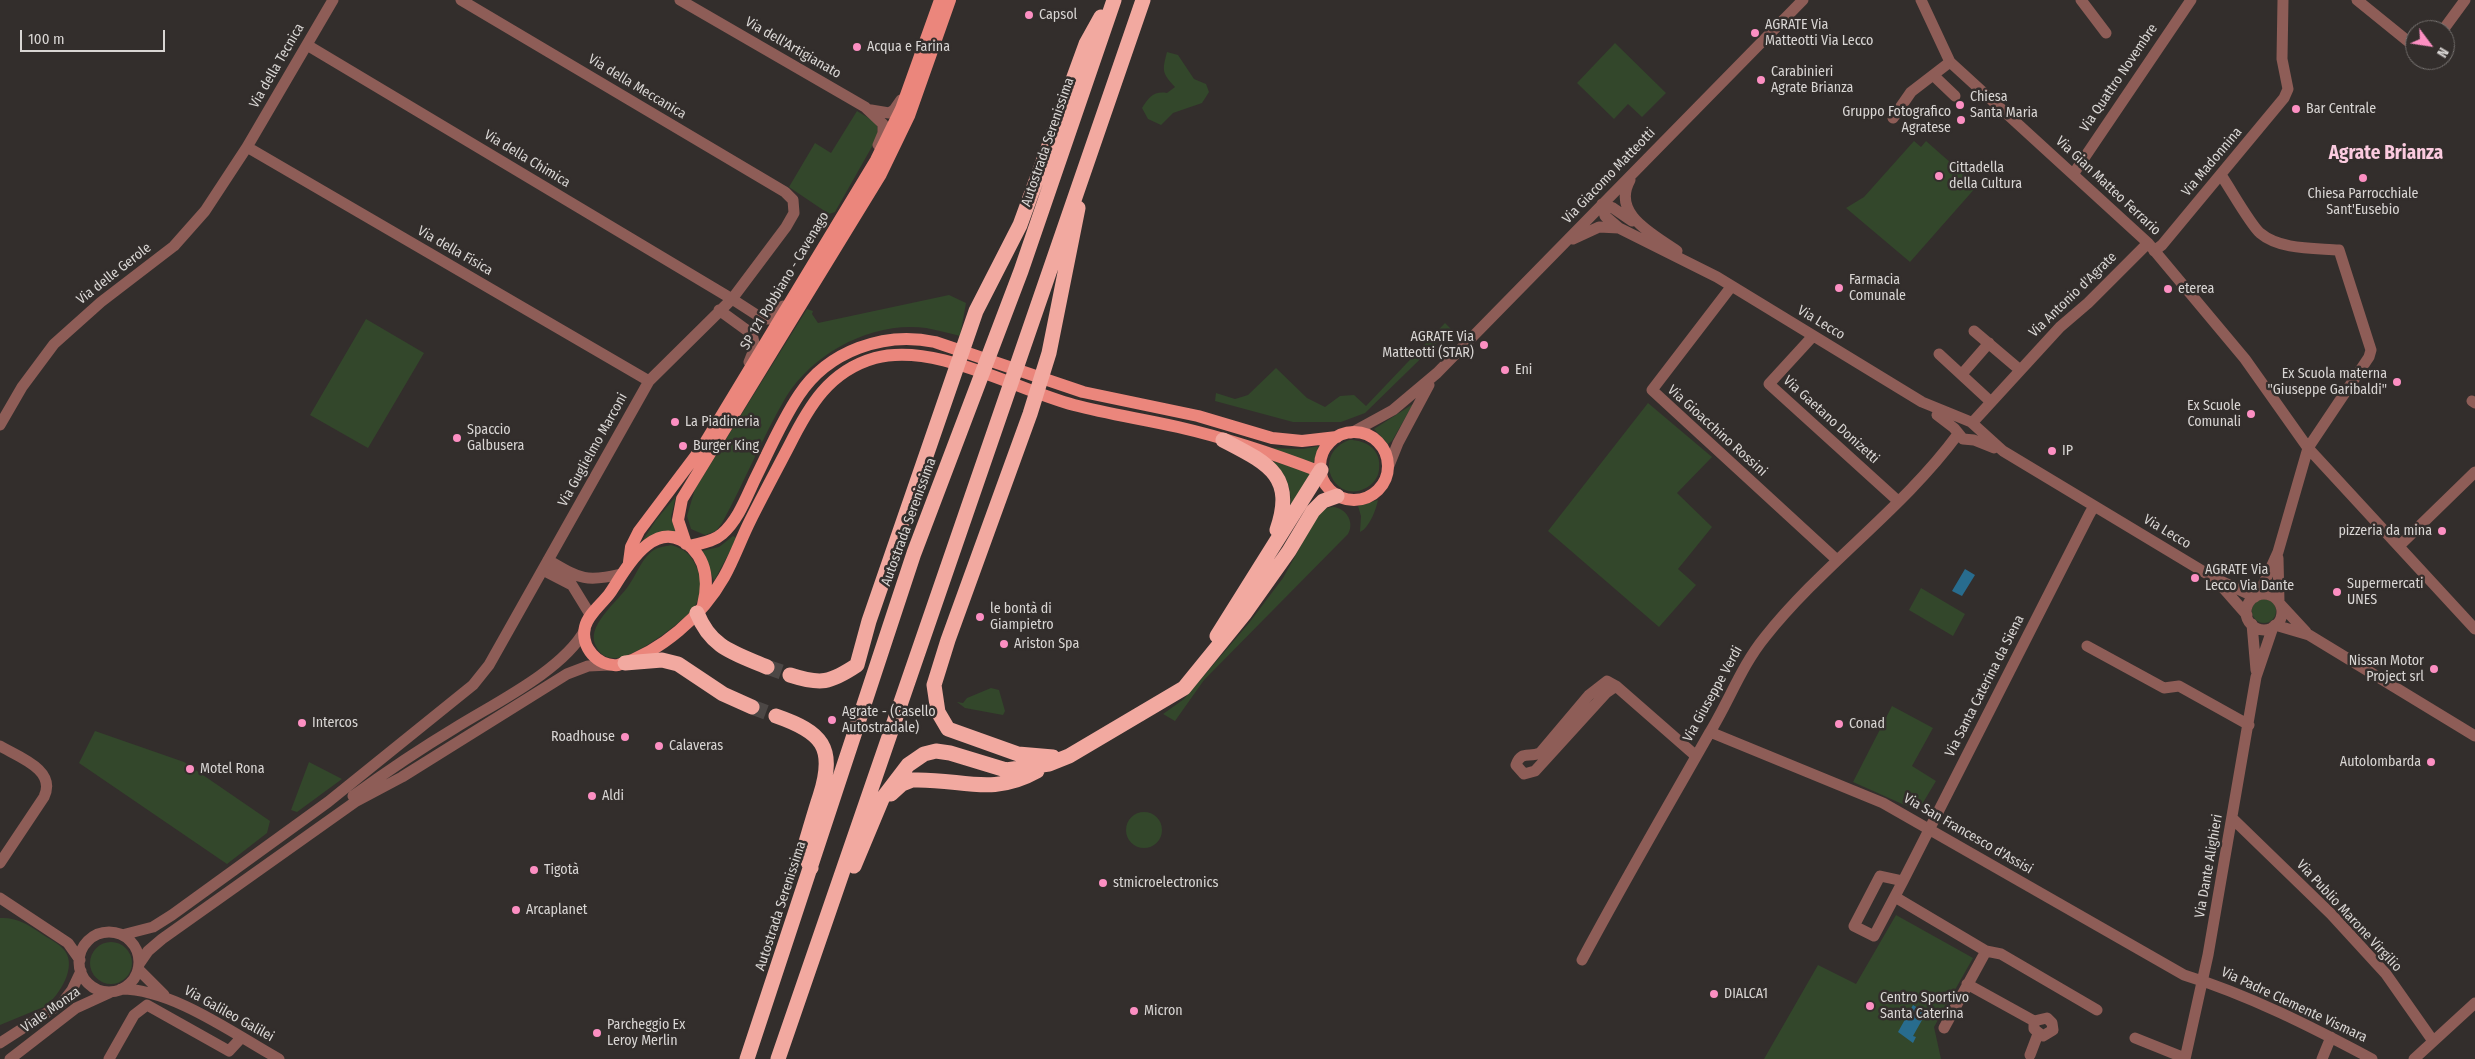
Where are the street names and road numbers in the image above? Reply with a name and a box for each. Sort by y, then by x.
street label: Via dell'Artigianato [742,14,844,82]
street label: Via della Tecnica [246,21,308,111]
street label: Via Quattro Novembre [2077,21,2161,135]
street label: Via della Meccanica [585,51,689,123]
street label: Autostrada Serenissima [1018,75,1078,209]
street label: Via Madonnina [2178,124,2246,200]
street label: Via Giacomo Matteotti [1559,125,1659,227]
street label: Via della Chimica [481,127,573,191]
street label: Via Gian Matteo Ferrario [2052,133,2164,239]
street label: SP 121 Pobbiano - Cavenago [737,209,833,353]
street label: Via della Fisica [414,223,496,279]
street label: Via delle Gerole [73,240,155,308]
street label: Via Antonio d'Agrate [2026,249,2120,341]
street label: Via Lecco [1794,302,1848,344]
street label: Via Gaetano Donizetti [1780,372,1882,468]
street label: Via Gioacchino Rossini [1664,382,1770,480]
street label: Via Guglielmo Marconi [555,390,631,510]
street label: Autostrada Serenissima [878,456,940,588]
street label: Via Lecco [2140,511,2194,553]
street label: Via Santa Caterina da Siena [1942,612,2028,760]
street label: Via Giuseppe Verdi [1680,643,1746,745]
street label: Via San Francesco d'Assisi [1900,790,2036,878]
street label: Via Dante Alighieri [2192,813,2226,919]
street label: Autostrada Serenissima [752,839,810,973]
street label: Via Publio Marone Virgilio [2293,857,2405,975]
street label: Via Padre Clemente Vismara [2218,964,2370,1046]
street label: Via Galileo Galilei [181,982,277,1046]
street label: Viale Monza [18,984,84,1036]

